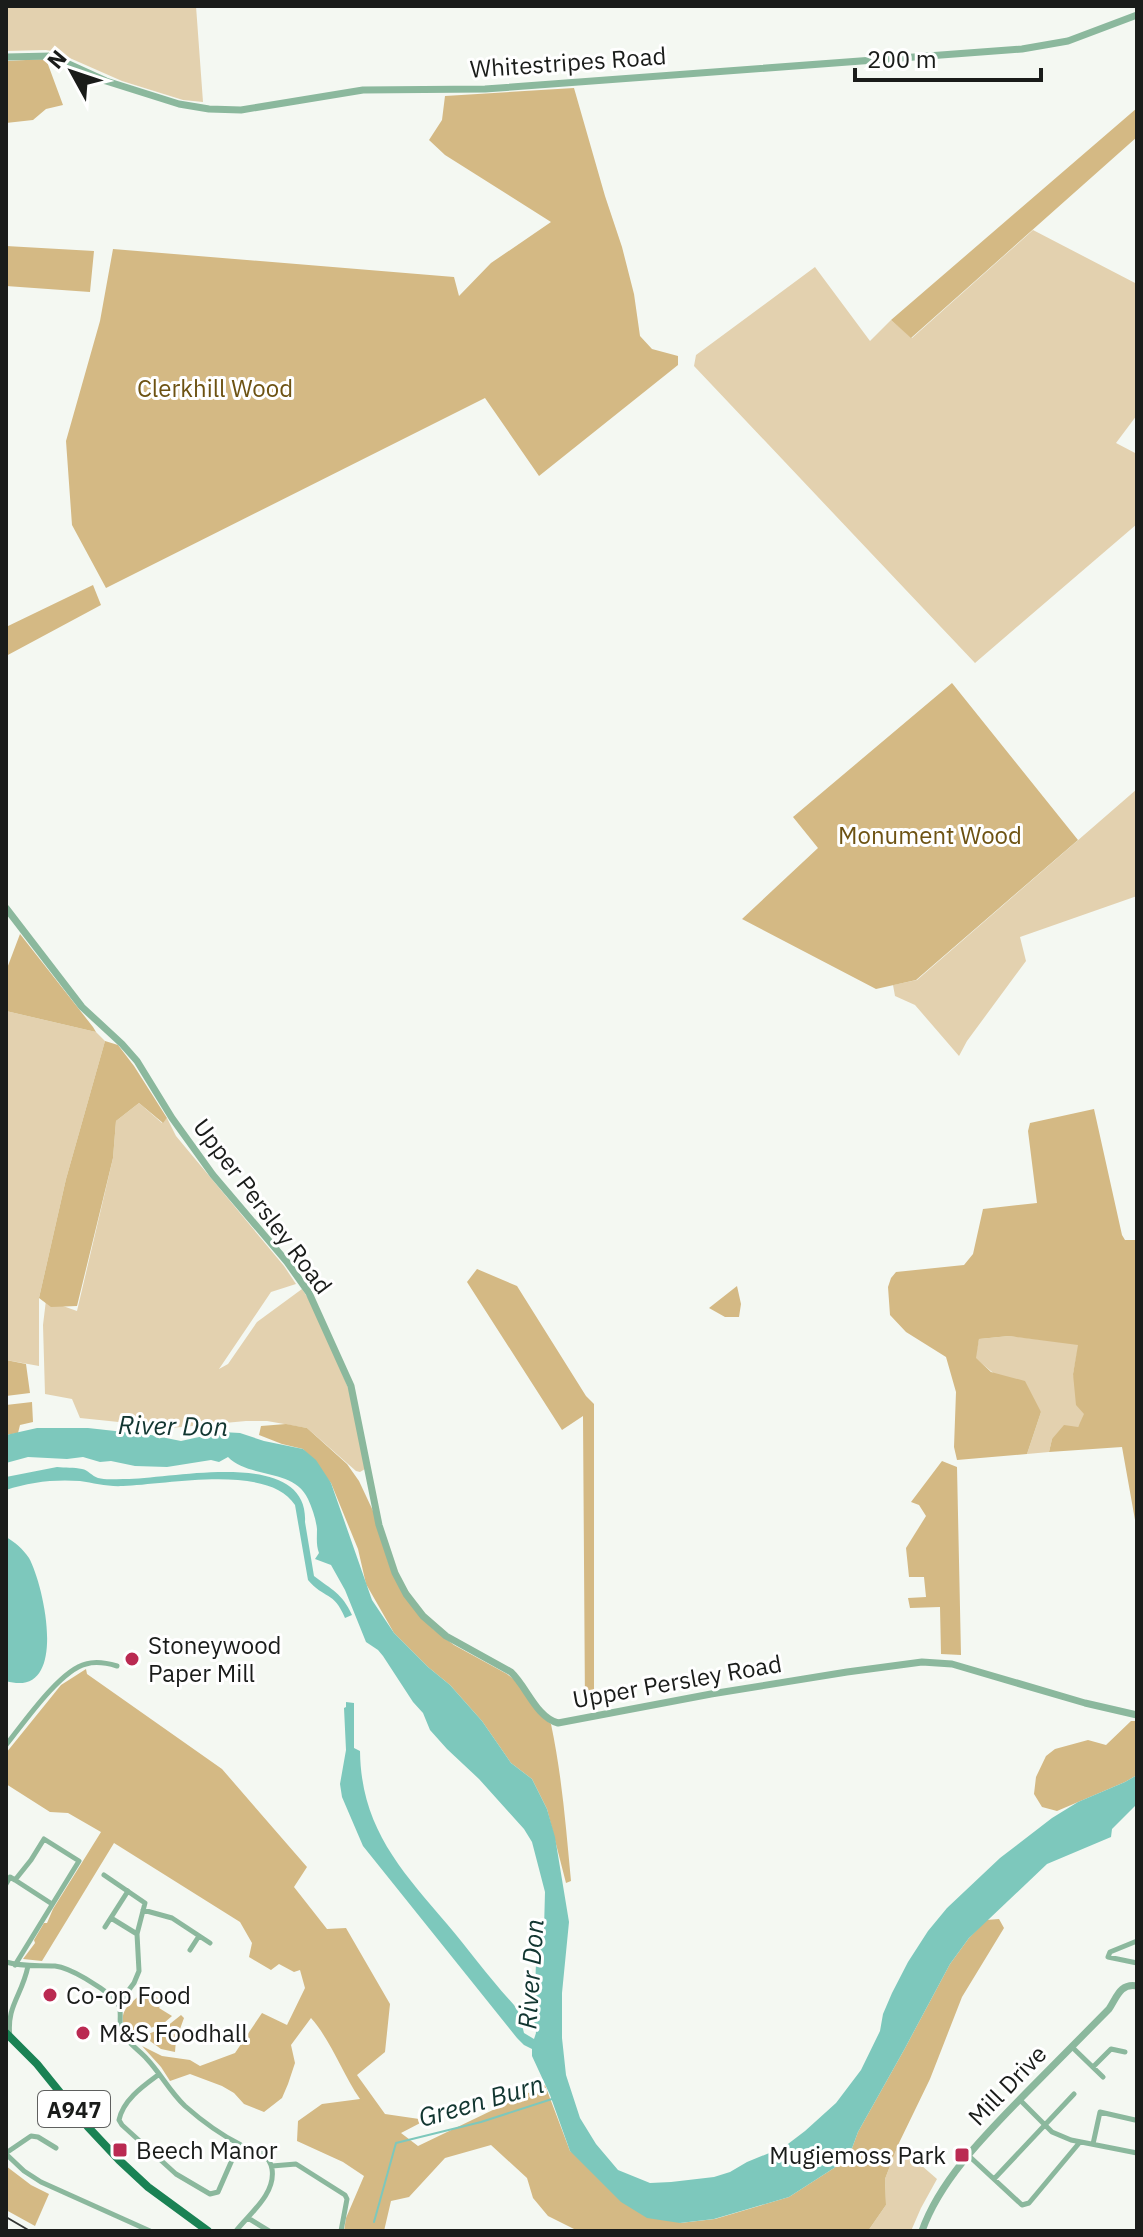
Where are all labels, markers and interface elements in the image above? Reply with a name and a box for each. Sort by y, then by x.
north arrow [32,32,112,112]
scale bar [855,32,1041,82]
street label: Whitestripes Road [469,39,667,85]
text: N [40,43,73,74]
text: 200 m [867,43,937,75]
park label: Clerkhill Wood [137,372,293,404]
park label: Monument Wood [838,819,1022,851]
street label: Upper Persley Road [186,1112,340,1300]
water label: River Don [118,1407,228,1443]
place label: Stoneywood Paper Mill [148,1629,282,1689]
street label: Upper Persley Road [570,1647,784,1715]
marker: Stoneywood Paper Mill [123,1650,141,1668]
water label: River Don [509,1918,551,2030]
place label: Co-op Food [66,1979,191,2011]
marker: Co-op Food [41,1986,59,2004]
place label: M&S Foodhall [99,2017,248,2049]
marker: M&S Foodhall [74,2024,92,2042]
street label: Mill Drive [961,2038,1053,2132]
water label: Green Burn [414,2066,548,2134]
road number: A947 [38,2091,110,2127]
place label: Beech Manor [136,2134,278,2166]
place label: Mugiemoss Park [769,2139,946,2171]
marker: Beech Manor [111,2141,129,2159]
marker: Mugiemoss Park [953,2146,971,2164]

